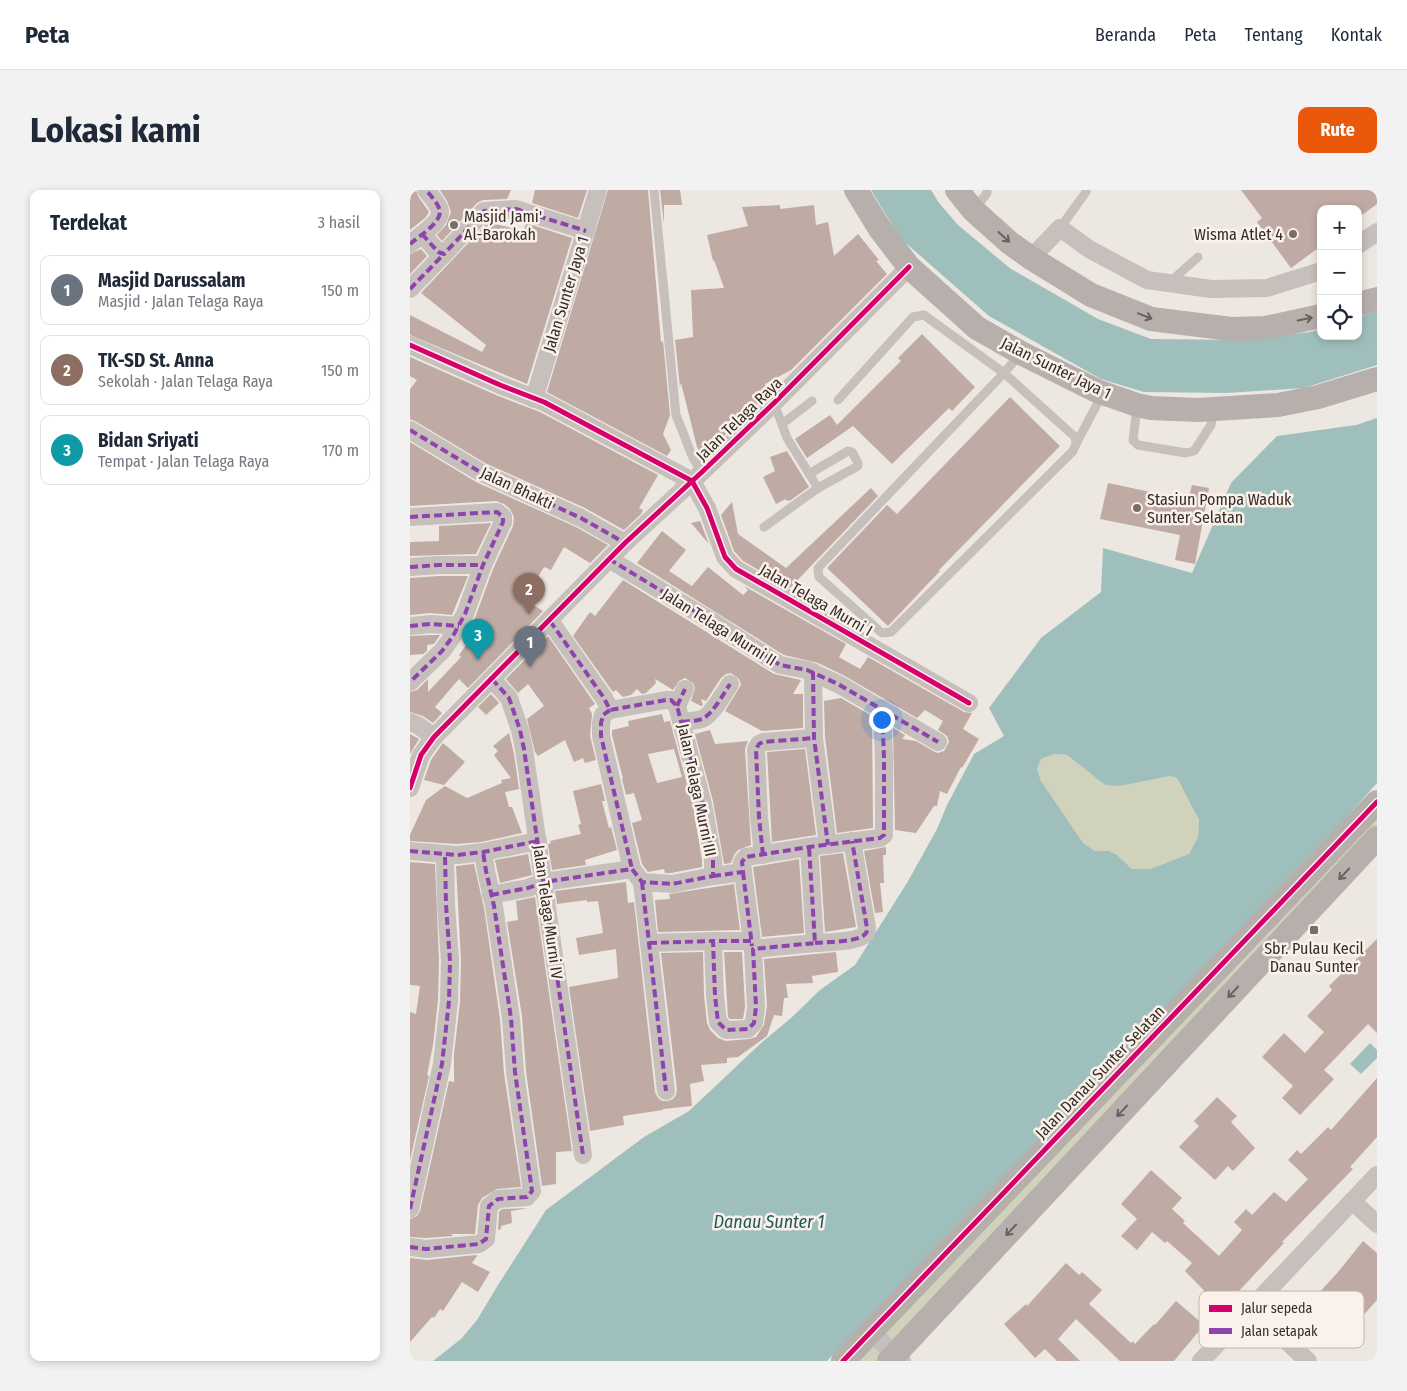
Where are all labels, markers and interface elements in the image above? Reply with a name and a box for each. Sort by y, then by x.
text: Peta [25,21,70,49]
text: Beranda [1095,24,1156,46]
text: Peta [1184,24,1217,46]
text: Tentang [1245,24,1303,46]
text: Kontak [1331,24,1382,46]
button: Rute [1298,107,1377,153]
text: Lokasi kami [30,109,201,151]
map controls [1317,205,1362,340]
button: + [1317,205,1362,250]
place label: Masjid Jami' Al-Barokah [464,207,542,244]
text: Terdekat [50,210,127,236]
text: 3 hasil [318,213,360,232]
marker: Masjid Jami' Al-Barokah [448,219,460,231]
place label: Wisma Atlet 4 [1194,225,1283,244]
marker: Wisma Atlet 4 [1287,228,1299,240]
one-way arrow [997,231,1010,243]
street label: Jalan Sunter Jaya 1 [539,234,593,354]
button: − [1317,250,1362,295]
text: Masjid Darussalam [98,269,246,292]
text: 1 [64,281,70,300]
text: 150 m [321,281,359,300]
text: Masjid · Jalan Telaga Raya [98,292,264,311]
button: locate [1317,295,1362,340]
one-way arrow [1137,312,1152,321]
one-way arrow [1297,314,1313,324]
street label: Jalan Sunter Jaya 1 [998,333,1114,403]
text: TK-SD St. Anna [98,349,214,372]
text: 2 [63,361,71,380]
text: 150 m [321,361,359,380]
text: Sekolah · Jalan Telaga Raya [98,372,273,391]
street label: Jalan Telaga Raya [692,373,786,465]
text: Bidan Sriyati [98,429,199,452]
text: 3 [63,441,71,460]
text: 170 m [322,441,359,460]
text: Tempat · Jalan Telaga Raya [98,452,269,471]
street label: Jalan Bhakti [478,463,556,513]
place label: Stasiun Pompa Waduk Sunter Selatan [1147,490,1292,527]
marker: Stasiun Pompa Waduk Sunter Selatan [1131,502,1143,514]
street label: Jalan Telaga Murni I [756,560,876,640]
pin: 2 [513,573,545,614]
street label: Jalan Telaga Murni II [658,584,780,670]
pin: 3 [462,619,494,660]
pin: 1 [514,626,546,667]
your location [869,707,895,733]
street label: Jalan Telaga Murni III [674,722,720,858]
street label: Jalan Telaga Murni IV [529,844,567,981]
one-way arrow [1338,867,1350,880]
marker: Sbr. Pulau Kecil Danau Sunter [1308,924,1320,936]
place label: Sbr. Pulau Kecil Danau Sunter [1264,939,1364,976]
one-way arrow [1227,986,1239,999]
street label: Jalan Danau Sunter Selatan [1031,1001,1169,1143]
one-way arrow [1116,1105,1128,1118]
water label: Danau Sunter 1 [713,1211,825,1233]
one-way arrow [1005,1224,1017,1237]
legend [1199,1291,1364,1348]
text: Jalur sepeda [1241,1300,1312,1317]
text: Jalan setapak [1241,1323,1318,1340]

